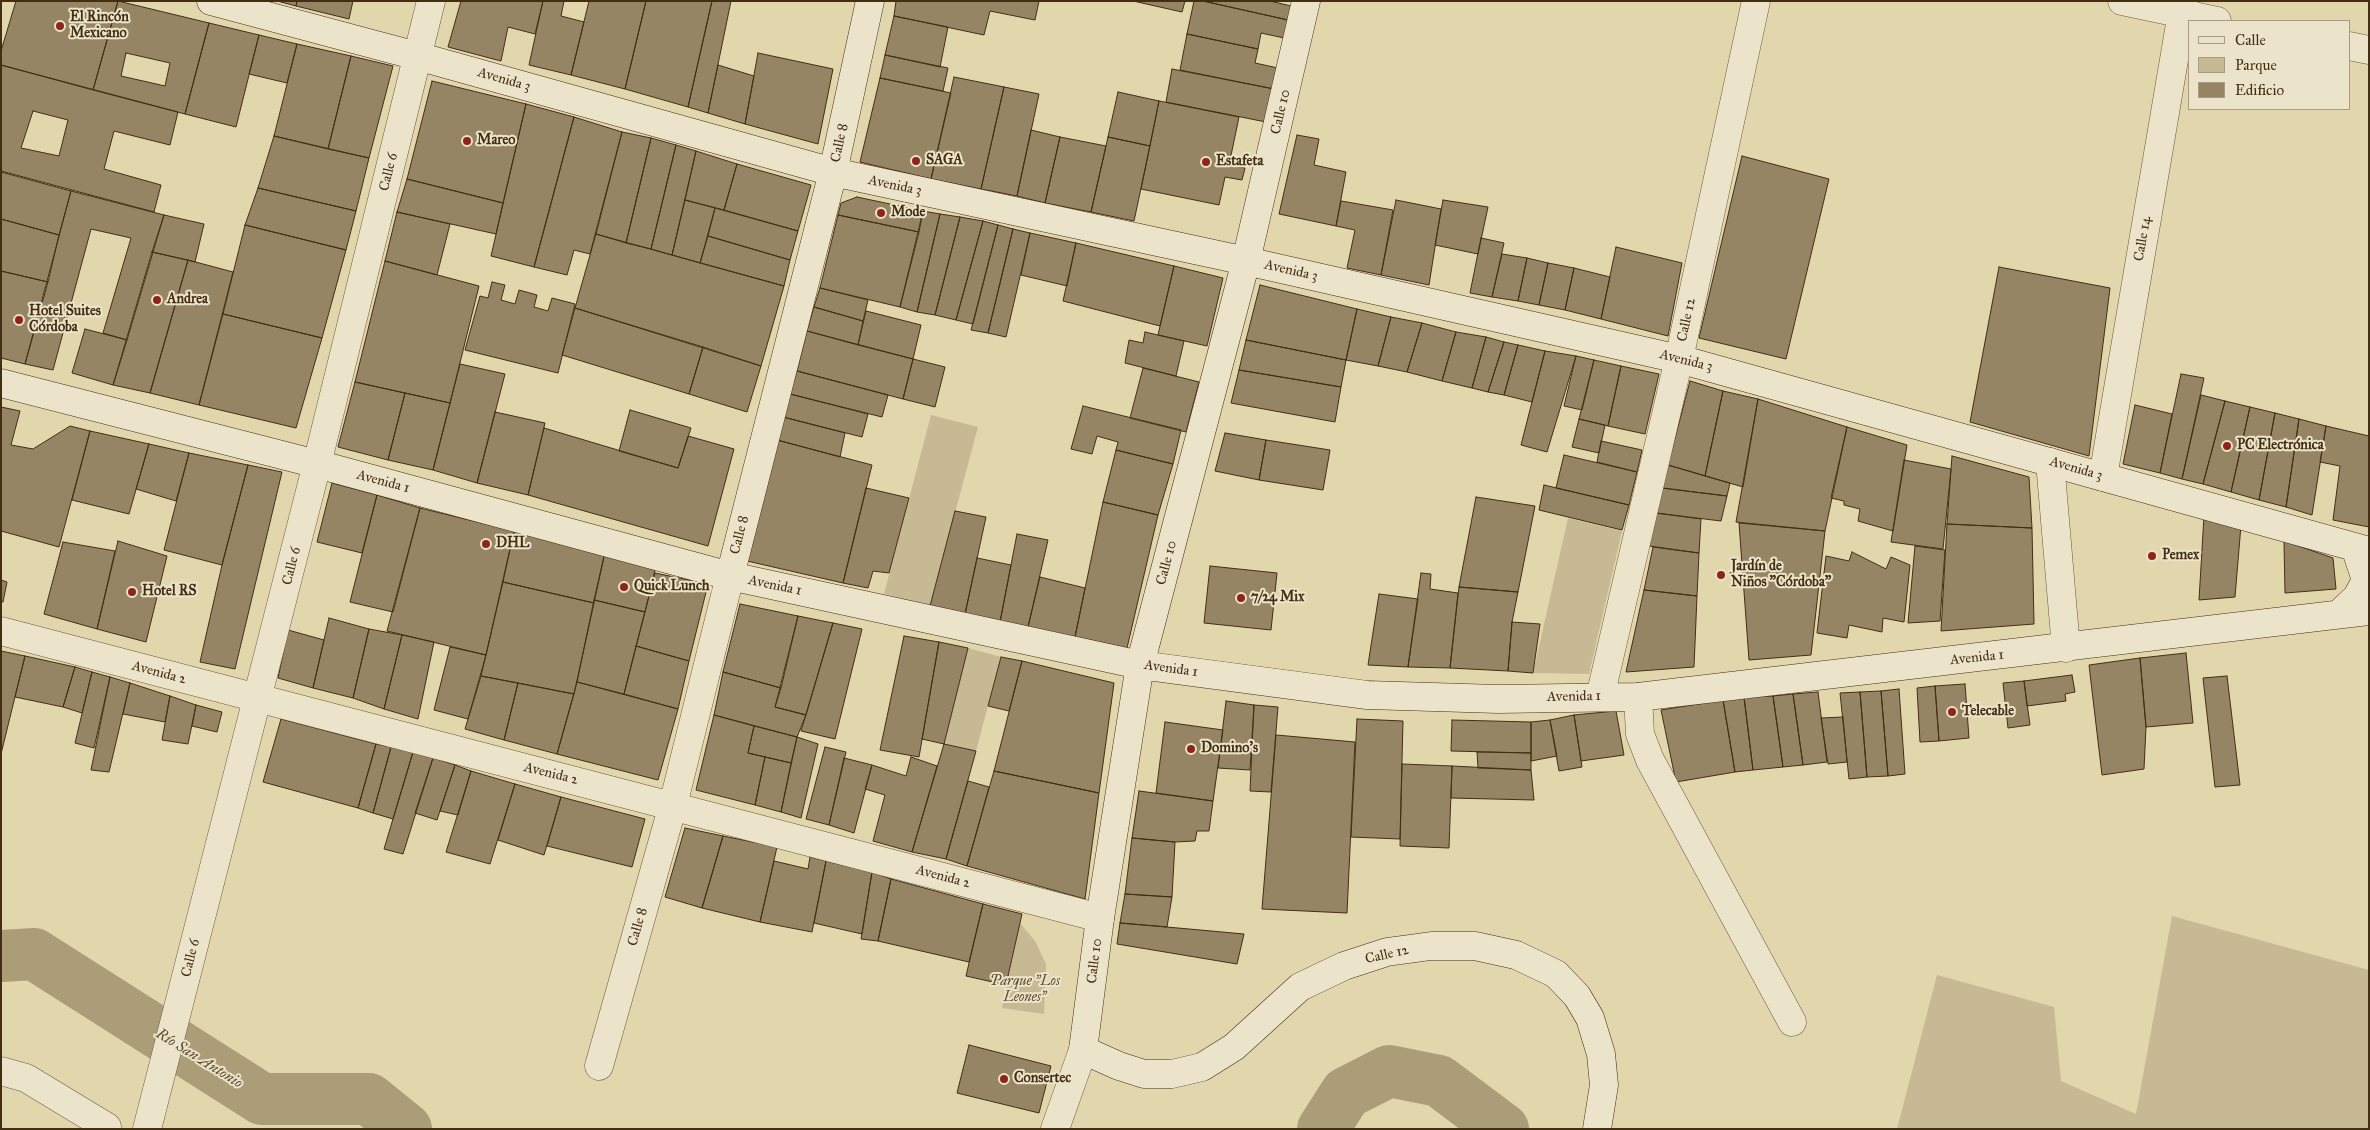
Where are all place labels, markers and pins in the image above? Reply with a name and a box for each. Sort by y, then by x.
place label: El Rincón Mexicano [70,10,129,42]
marker: El Rincón Mexicano [54,20,66,32]
place label: Mareo [477,133,515,149]
marker: Mareo [461,135,473,147]
place label: SAGA [926,153,963,169]
place label: Estafeta [1216,154,1263,170]
marker: SAGA [910,155,922,167]
marker: Estafeta [1200,156,1212,168]
place label: Mode [891,205,925,221]
marker: Mode [875,207,887,219]
place label: Andrea [167,292,208,308]
marker: Andrea [151,294,163,306]
place label: Hotel Suites Córdoba [29,304,101,336]
marker: Hotel Suites Córdoba [13,314,25,326]
place label: PC Electrónica [2237,438,2324,454]
marker: PC Electrónica [2221,440,2233,452]
place label: DHL [496,536,529,552]
marker: DHL [480,538,492,550]
place label: Pemex [2162,548,2199,564]
marker: Pemex [2146,550,2158,562]
place label: Jardín de Niños "Córdoba" [1731,559,1831,592]
marker: Jardín de Niños "Córdoba" [1715,569,1727,581]
place label: Quick Lunch [634,579,710,595]
marker: Quick Lunch [618,581,630,593]
place label: Hotel RS [142,584,197,600]
marker: Hotel RS [126,586,138,598]
place label: 7/24 Mix [1251,590,1304,606]
marker: 7/24 Mix [1235,592,1247,604]
place label: Telecable [1962,704,2014,720]
marker: Telecable [1946,706,1958,718]
place label: Domino's [1201,741,1258,757]
marker: Domino's [1185,743,1197,755]
place label: Consertec [1014,1071,1071,1087]
marker: Consertec [998,1073,1010,1085]

